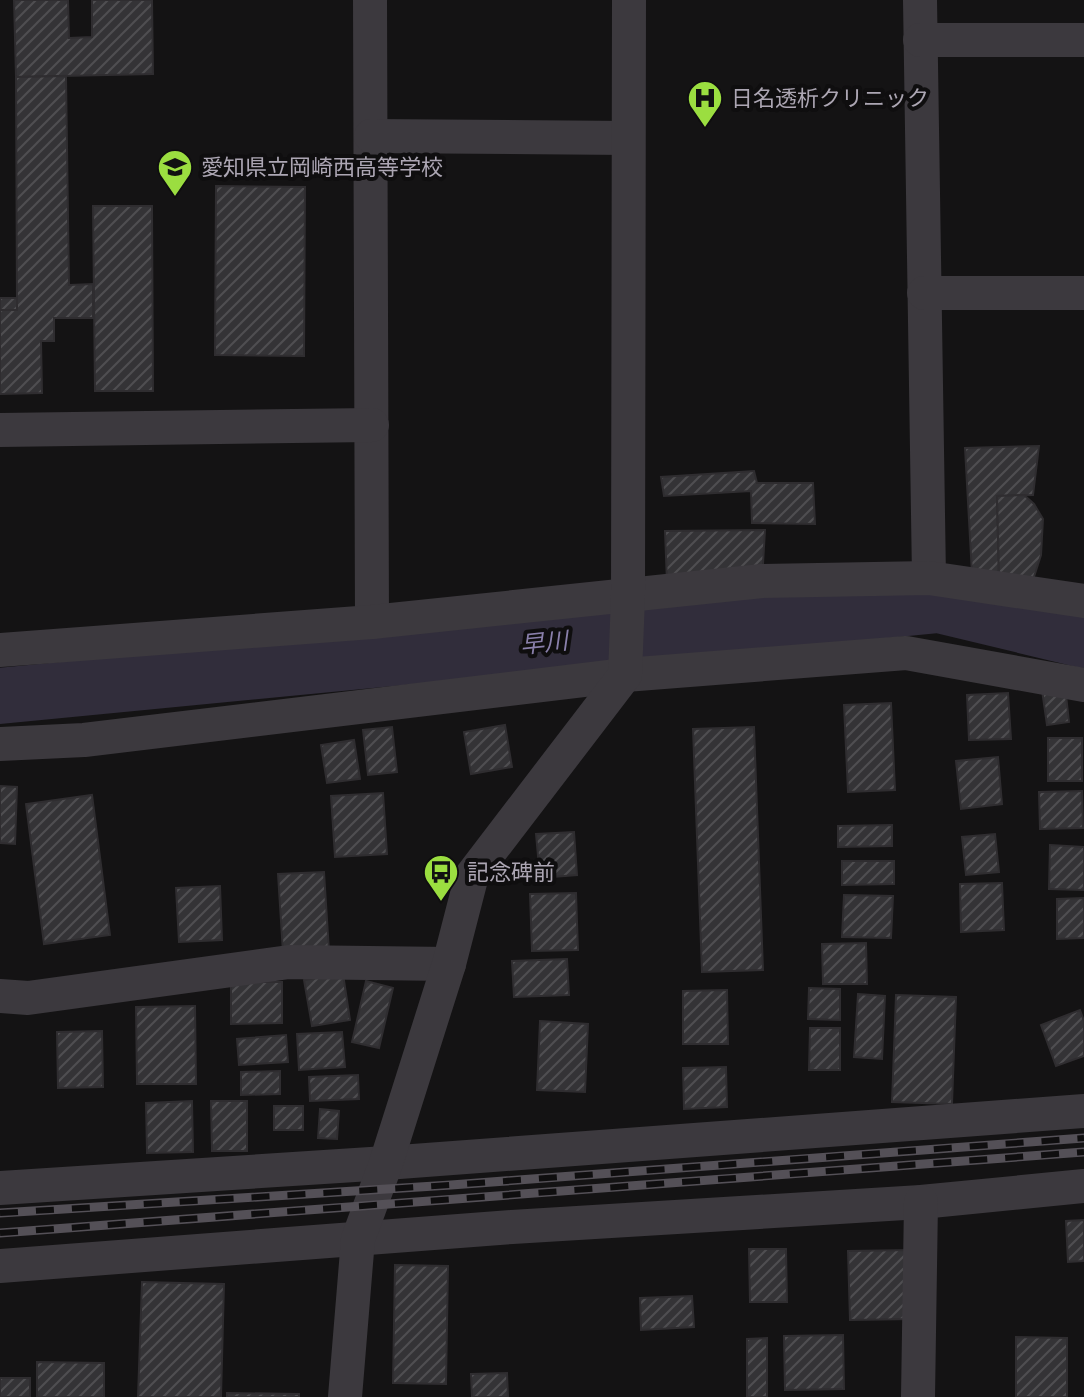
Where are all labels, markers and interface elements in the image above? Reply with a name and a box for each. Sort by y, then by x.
hospital icon: 日名透析クリニック [686,79,724,129]
place label: 日名透析クリニック [731,85,929,111]
school or university icon: 愛知県立岡崎西高等学校 [156,148,194,198]
place label: 愛知県立岡崎西高等学校 [201,154,443,180]
water label: 早川 [519,625,572,659]
bus stop icon: 記念碑前 [422,853,460,903]
place label: 記念碑前 [467,859,555,885]

